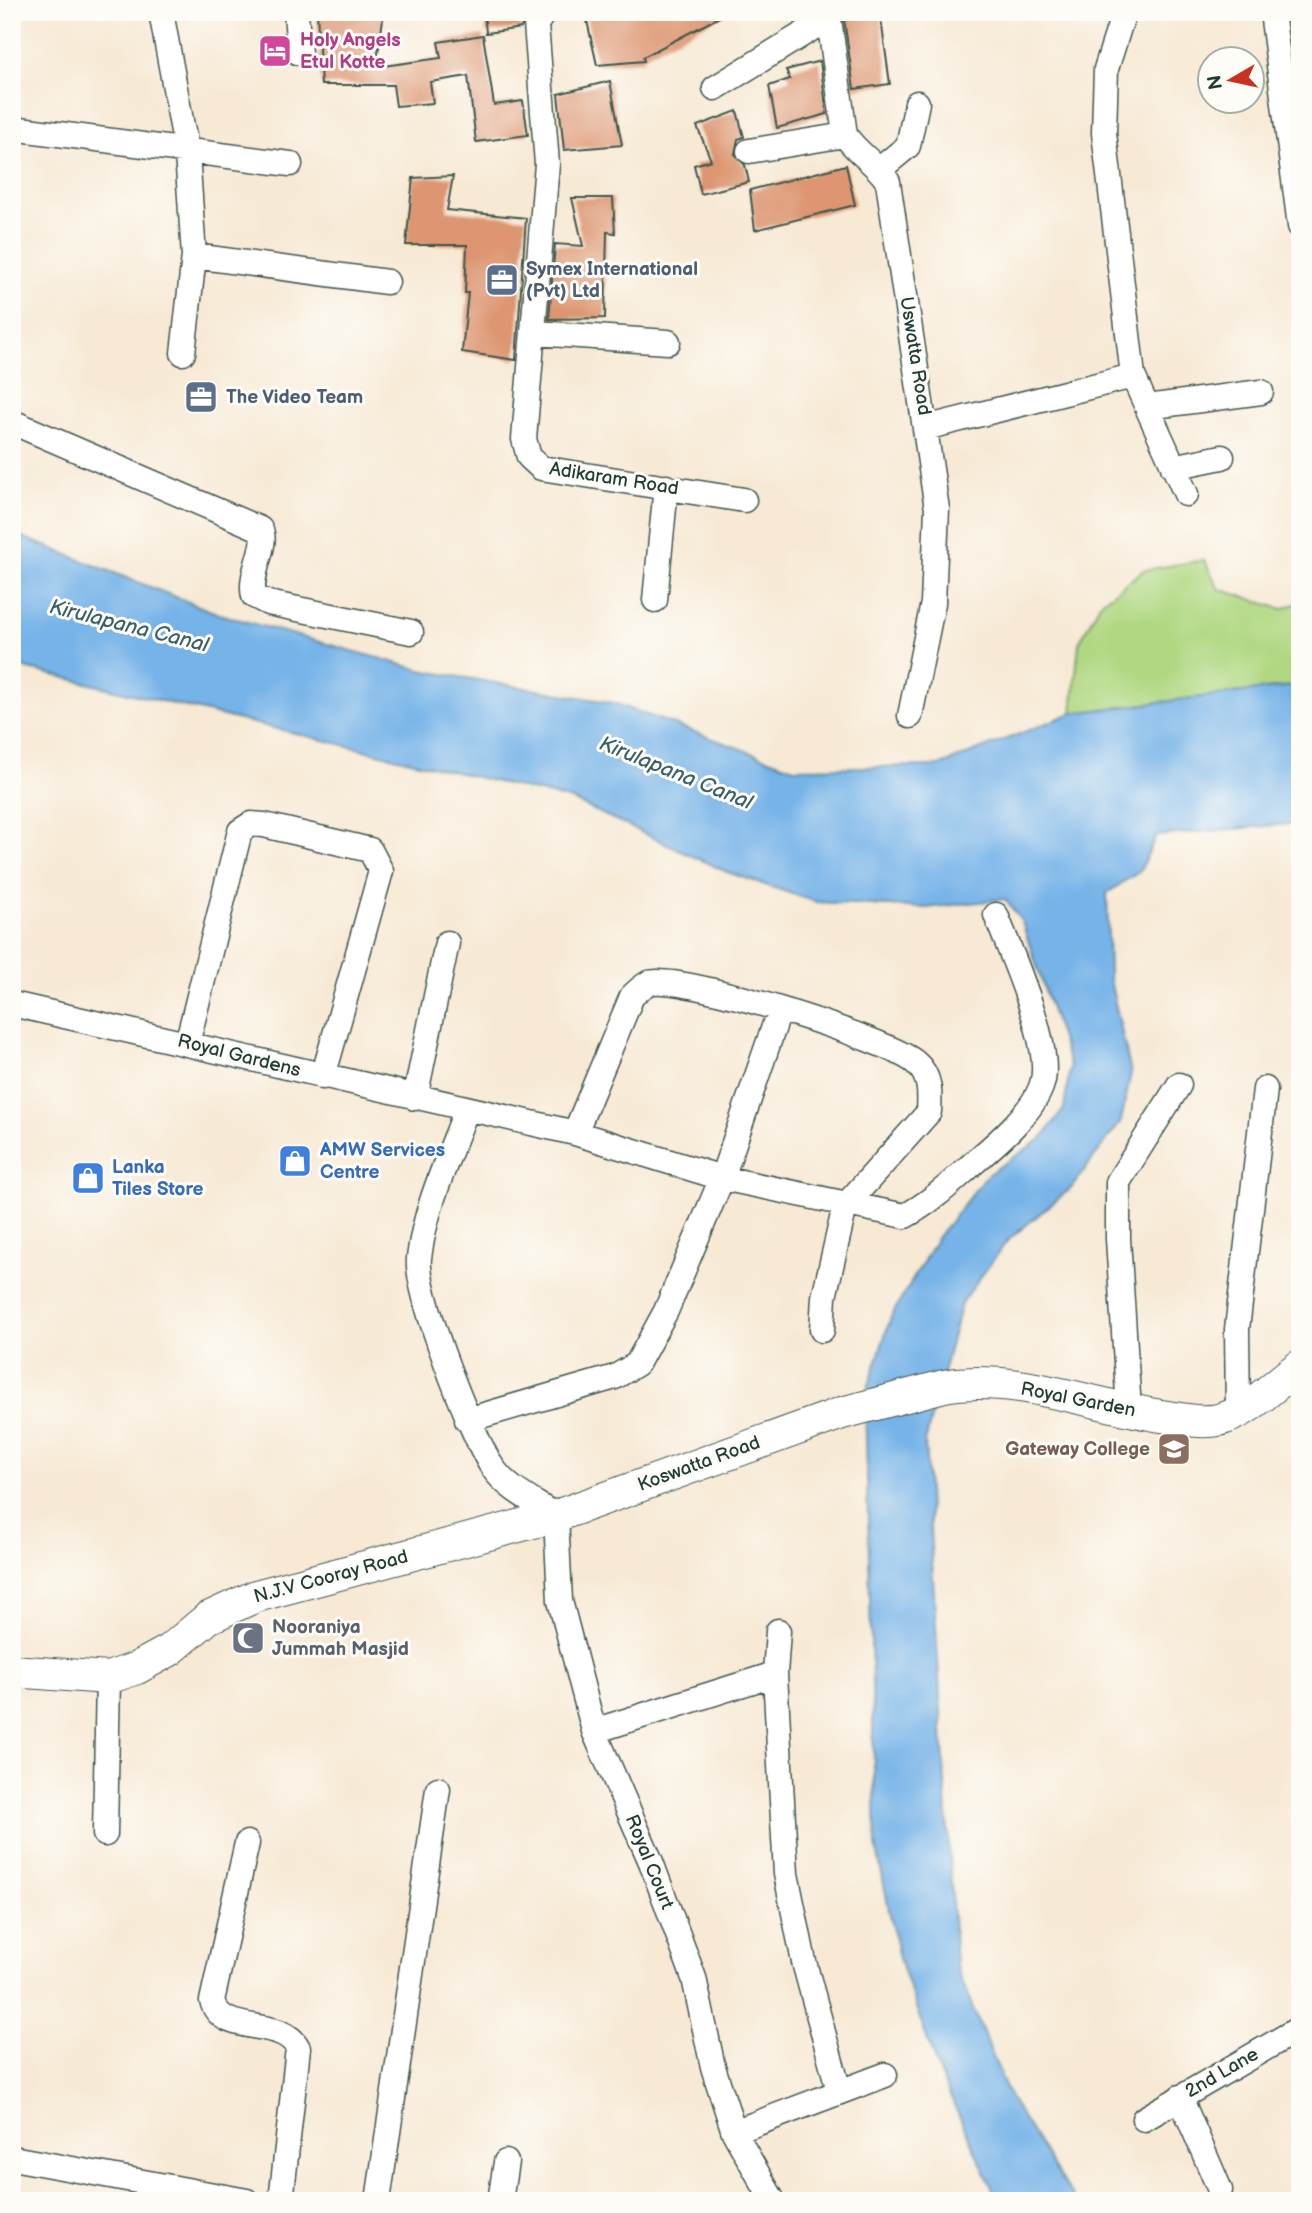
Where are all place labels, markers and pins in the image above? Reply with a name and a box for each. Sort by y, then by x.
place label: Holy Angels Etul Kotte [300,29,401,74]
hotel icon: Holy Angels Etul Kotte [256,32,294,70]
place label: Symex International (Pvt) Ltd [526,258,698,303]
office icon: Symex International (Pvt) Ltd [483,261,521,299]
office icon: The Video Team [182,378,220,416]
place label: The Video Team [226,386,363,409]
place label: AMW Services Centre [319,1139,445,1184]
shop icon: AMW Services Centre [276,1142,314,1180]
place label: Lanka Tiles Store [112,1156,204,1201]
shop icon: Lanka Tiles Store [69,1159,107,1197]
school or university icon: Gateway College [1155,1430,1193,1468]
place label: Gateway College [1005,1438,1150,1461]
place label: Nooraniya Jummah Masjid [272,1616,409,1661]
mosque icon: Nooraniya Jummah Masjid [229,1619,267,1657]

